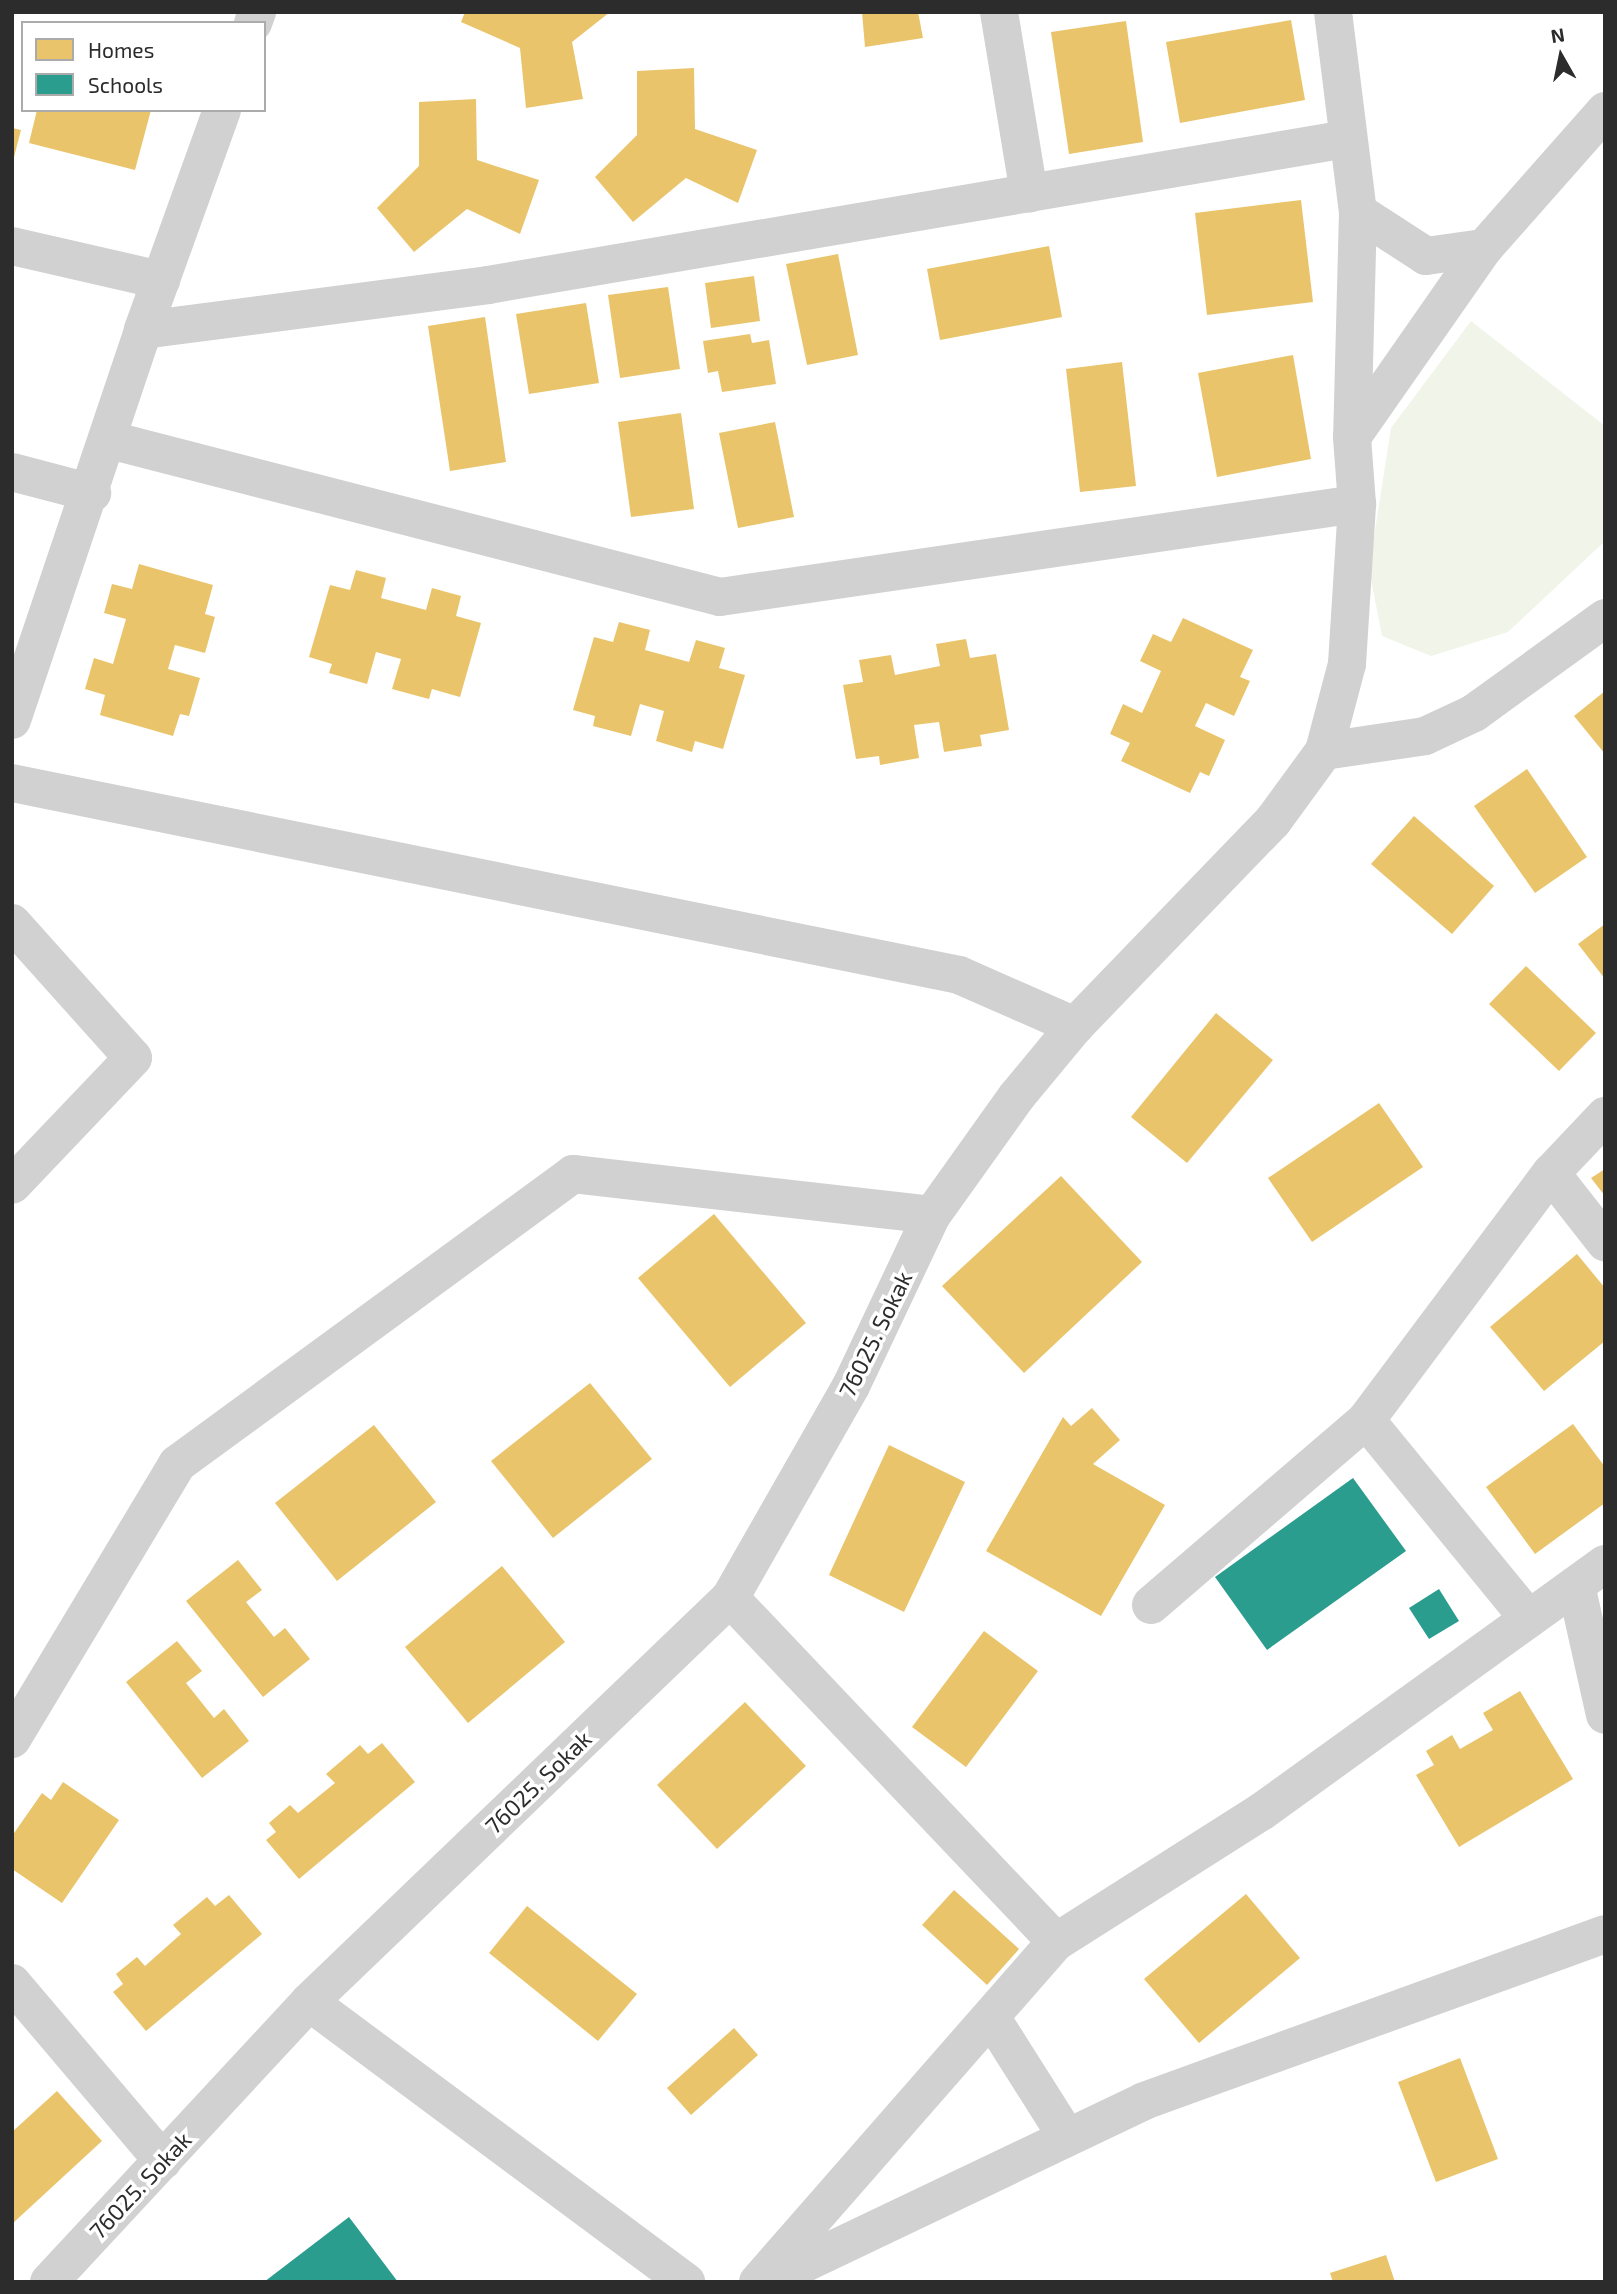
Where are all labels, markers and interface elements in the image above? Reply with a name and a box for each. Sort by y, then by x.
legend [21,21,266,112]
north arrow [1526,21,1596,91]
text: N [1549,22,1566,47]
text: Homes [88,37,154,62]
text: Schools [88,72,163,97]
street label: 76025. Sokak [833,1267,917,1401]
street label: 76025. Sokak [479,1725,597,1839]
street label: 76025. Sokak [83,2126,197,2244]

